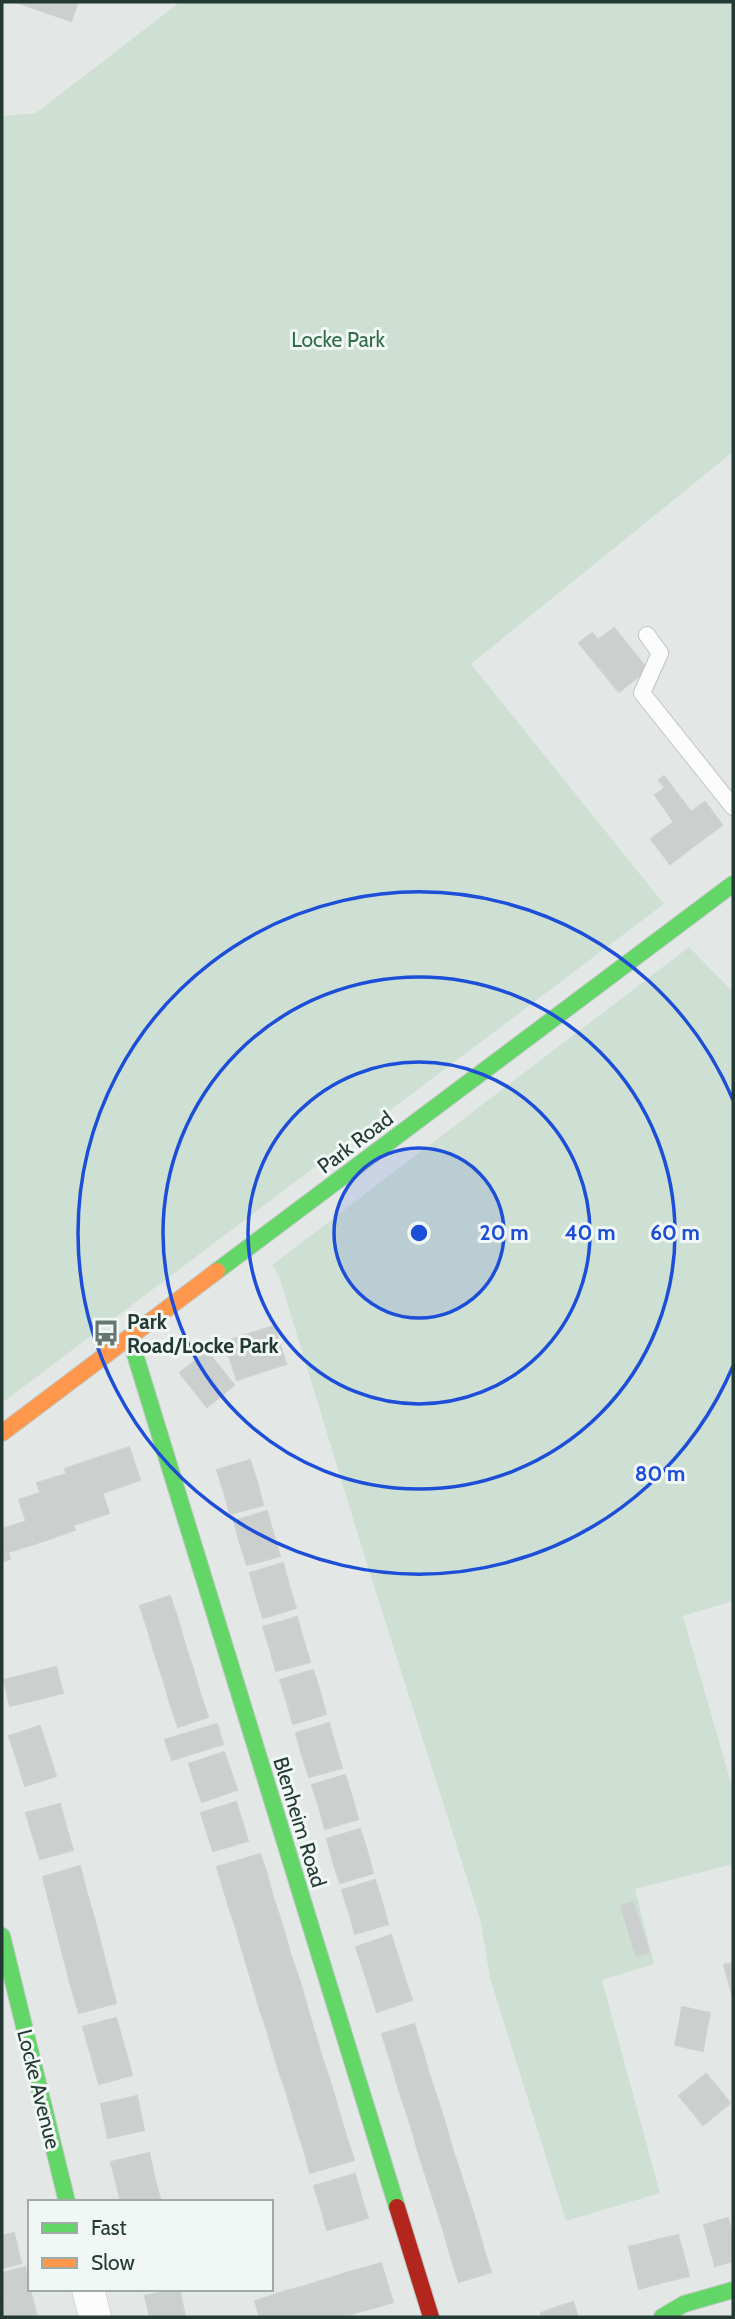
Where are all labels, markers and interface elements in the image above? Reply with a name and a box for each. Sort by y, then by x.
park label: Locke Park [291,327,385,352]
street label: Park Road [312,1105,398,1179]
text: 20 m [480,1220,528,1245]
text: 40 m [565,1220,615,1245]
text: 60 m [650,1220,700,1245]
centre of rings [407,1221,431,1245]
place label: Park Road/Locke Park [127,1309,280,1358]
bus stop icon: Park Road/Locke Park [91,1318,121,1348]
text: 80 m [635,1461,685,1486]
street label: Blenheim Road [268,1754,332,1890]
street label: Locke Avenue [12,2027,66,2152]
legend [28,2200,273,2291]
text: Fast [91,2215,127,2240]
text: Slow [91,2250,135,2275]

